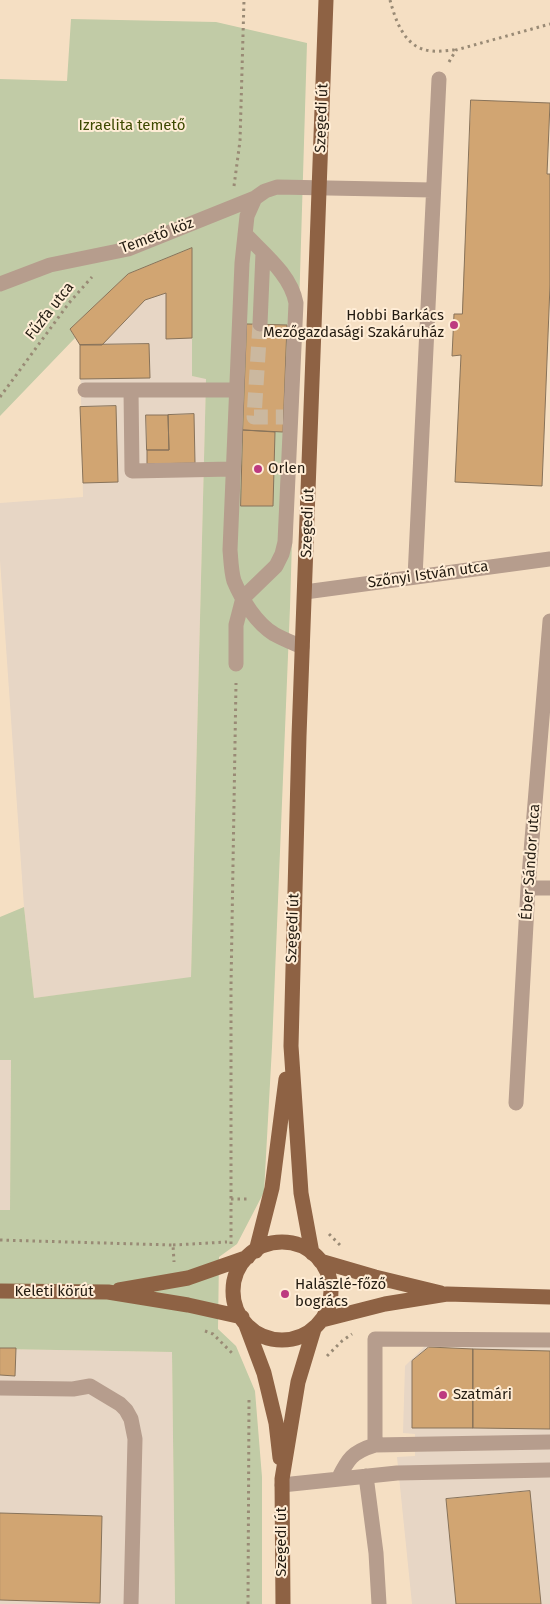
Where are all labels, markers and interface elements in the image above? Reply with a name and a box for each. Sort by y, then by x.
street label: Szegedi út [312,83,332,153]
park label: Izraelita temető [79,117,185,135]
street label: Temető köz [118,214,196,258]
street label: Fűzfa utca [22,279,78,343]
place label: Hobbi Barkács Mezőgazdasági Szakáruház [263,307,444,342]
marker: Hobbi Barkács Mezőgazdasági Szakáruház [448,319,460,331]
place label: Orlen [268,460,305,478]
marker: Orlen [252,463,264,475]
street label: Szegedi út [298,488,318,558]
street label: Szőnyi István utca [367,558,489,592]
street label: Éber Sándor utca [518,803,544,921]
street label: Szegedi út [283,893,303,963]
place label: Halászlé-főző bogrács [295,1276,386,1311]
street label: Keleti körút [14,1283,94,1301]
marker: Halászlé-főző bogrács [279,1288,291,1300]
place label: Szatmári [453,1386,512,1404]
marker: Szatmári [437,1389,449,1401]
street label: Szegedi út [273,1507,291,1577]

